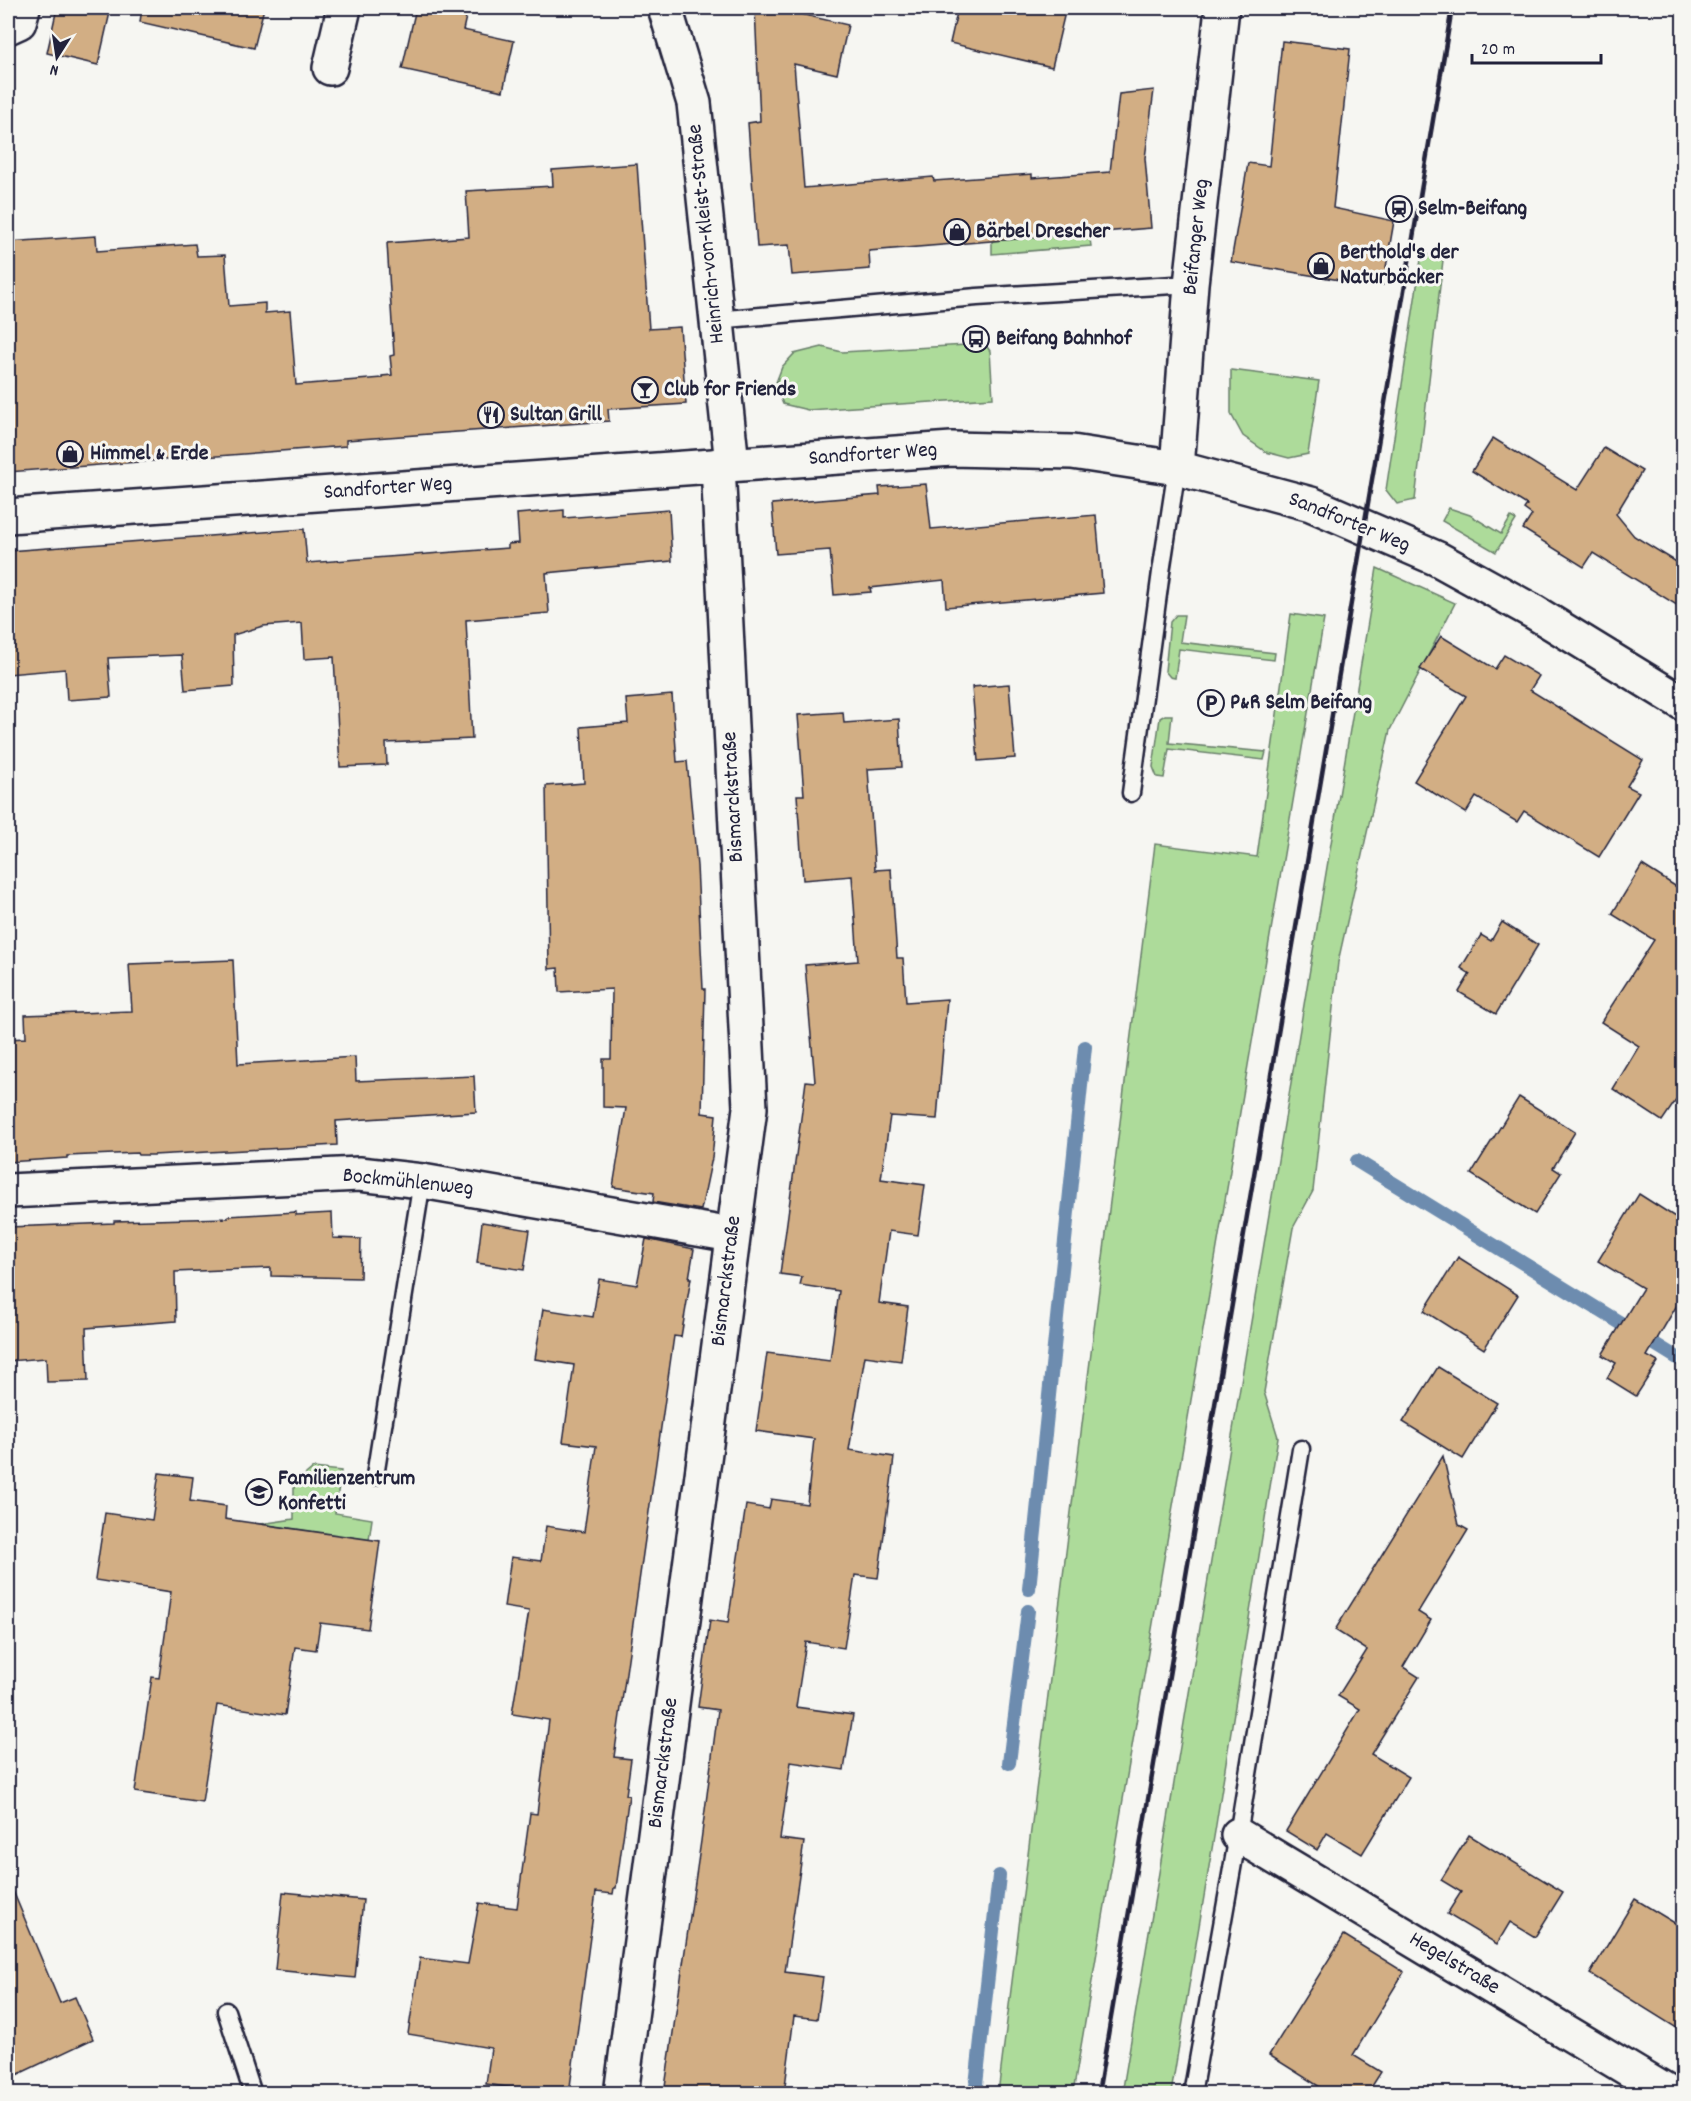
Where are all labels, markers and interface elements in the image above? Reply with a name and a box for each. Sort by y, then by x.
north arrow [27,27,87,87]
scale bar [1472,27,1601,65]
text: 20 m [1481,38,1515,63]
text: N [48,57,61,81]
street label: Heinrich-von-Kleist-Straße [680,123,734,345]
street label: Beifanger Weg [1175,177,1219,297]
station icon: Selm-Beifang [1384,194,1414,224]
place label: Selm-Beifang [1418,194,1528,225]
shop icon: Bärbel Drescher [942,217,972,247]
place label: Bärbel Drescher [976,217,1111,248]
place label: Berthold's der Naturbäcker [1340,238,1459,294]
shop icon: Berthold's der Naturbäcker [1306,251,1336,281]
bus stop icon: Beifang Bahnhof [961,324,991,354]
place label: Beifang Bahnhof [996,324,1133,355]
bar icon: Club for Friends [630,375,660,405]
place label: Club for Friends [664,375,796,406]
restaurant icon: Sultan Grill [476,400,506,430]
place label: Sultan Grill [510,400,603,431]
street label: Sandforter Weg [808,435,938,475]
shop icon: Himmel & Erde [55,439,85,469]
place label: Himmel & Erde [90,439,209,470]
street label: Sandforter Weg [323,469,453,509]
street label: Sandforter Weg [1283,484,1415,562]
parking icon: P&R Selm Beifang [1196,688,1226,718]
place label: P&R Selm Beifang [1230,688,1373,719]
street label: Bismarckstraße [715,731,753,863]
street label: Bockmühlenweg [341,1161,475,1205]
street label: Bismarckstraße [704,1214,750,1348]
place label: Familienzentrum Konfetti [278,1464,415,1520]
school or university icon: Familienzentrum Konfetti [244,1477,274,1507]
street label: Bismarckstraße [641,1696,687,1830]
street label: Hegelstraße [1403,1925,1505,2003]

